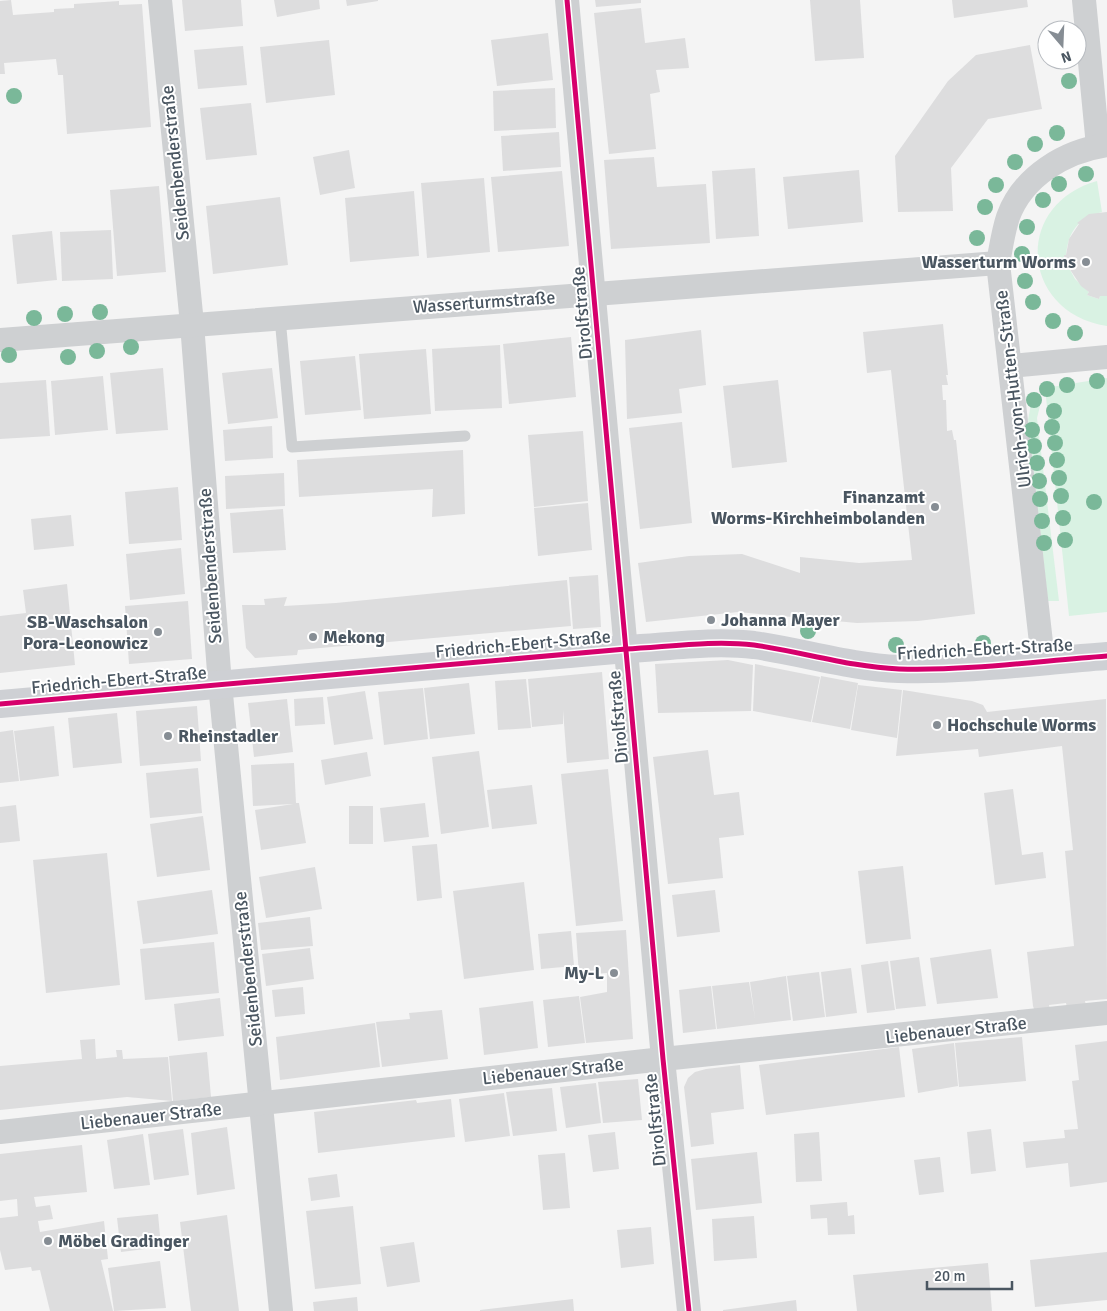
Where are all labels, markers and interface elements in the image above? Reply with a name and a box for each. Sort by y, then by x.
north arrow [1037,20,1087,70]
text: N [1059,47,1073,66]
street label: Seidenbenderstraße [156,84,194,242]
place label: Wasserturm Worms [921,251,1076,273]
marker: Wasserturm Worms [1080,256,1092,268]
street label: Dirolfstraße [567,265,597,361]
street label: Wasserturmstraße [412,286,556,318]
street label: Ulrich-von-Hutten-Straße [990,289,1036,489]
place label: Finanzamt Worms-Kirchheimbolanden [711,486,925,529]
street label: Seidenbenderstraße [194,488,226,644]
marker: Finanzamt Worms-Kirchheimbolanden [929,501,941,513]
place label: Johanna Mayer [721,609,840,631]
place label: SB-Waschsalon Pora-Leonowicz [23,611,148,654]
marker: Johanna Mayer [705,614,717,626]
street label: Friedrich-Ebert-Straße [434,625,612,663]
marker: SB-Waschsalon Pora-Leonowicz [152,626,164,638]
place label: Mekong [323,626,385,648]
marker: Mekong [307,631,319,643]
street label: Friedrich-Ebert-Straße [896,633,1074,665]
street label: Friedrich-Ebert-Straße [30,661,208,699]
street label: Dirolfstraße [603,669,633,765]
place label: Hochschule Worms [947,714,1096,736]
marker: Hochschule Worms [931,719,943,731]
place label: Rheinstadler [178,725,279,747]
marker: Rheinstadler [162,730,174,742]
street label: Seidenbenderstraße [229,890,267,1048]
place label: My-L [564,962,605,984]
marker: My-L [608,967,620,979]
street label: Liebenauer Straße [884,1012,1028,1048]
street label: Liebenauer Straße [481,1053,625,1089]
street label: Dirolfstraße [639,1072,671,1168]
street label: Liebenauer Straße [79,1098,223,1134]
place label: Möbel Gradinger [58,1230,190,1252]
marker: Möbel Gradinger [42,1235,54,1247]
scale bar [927,1258,1012,1290]
text: 20 m [934,1267,965,1285]

